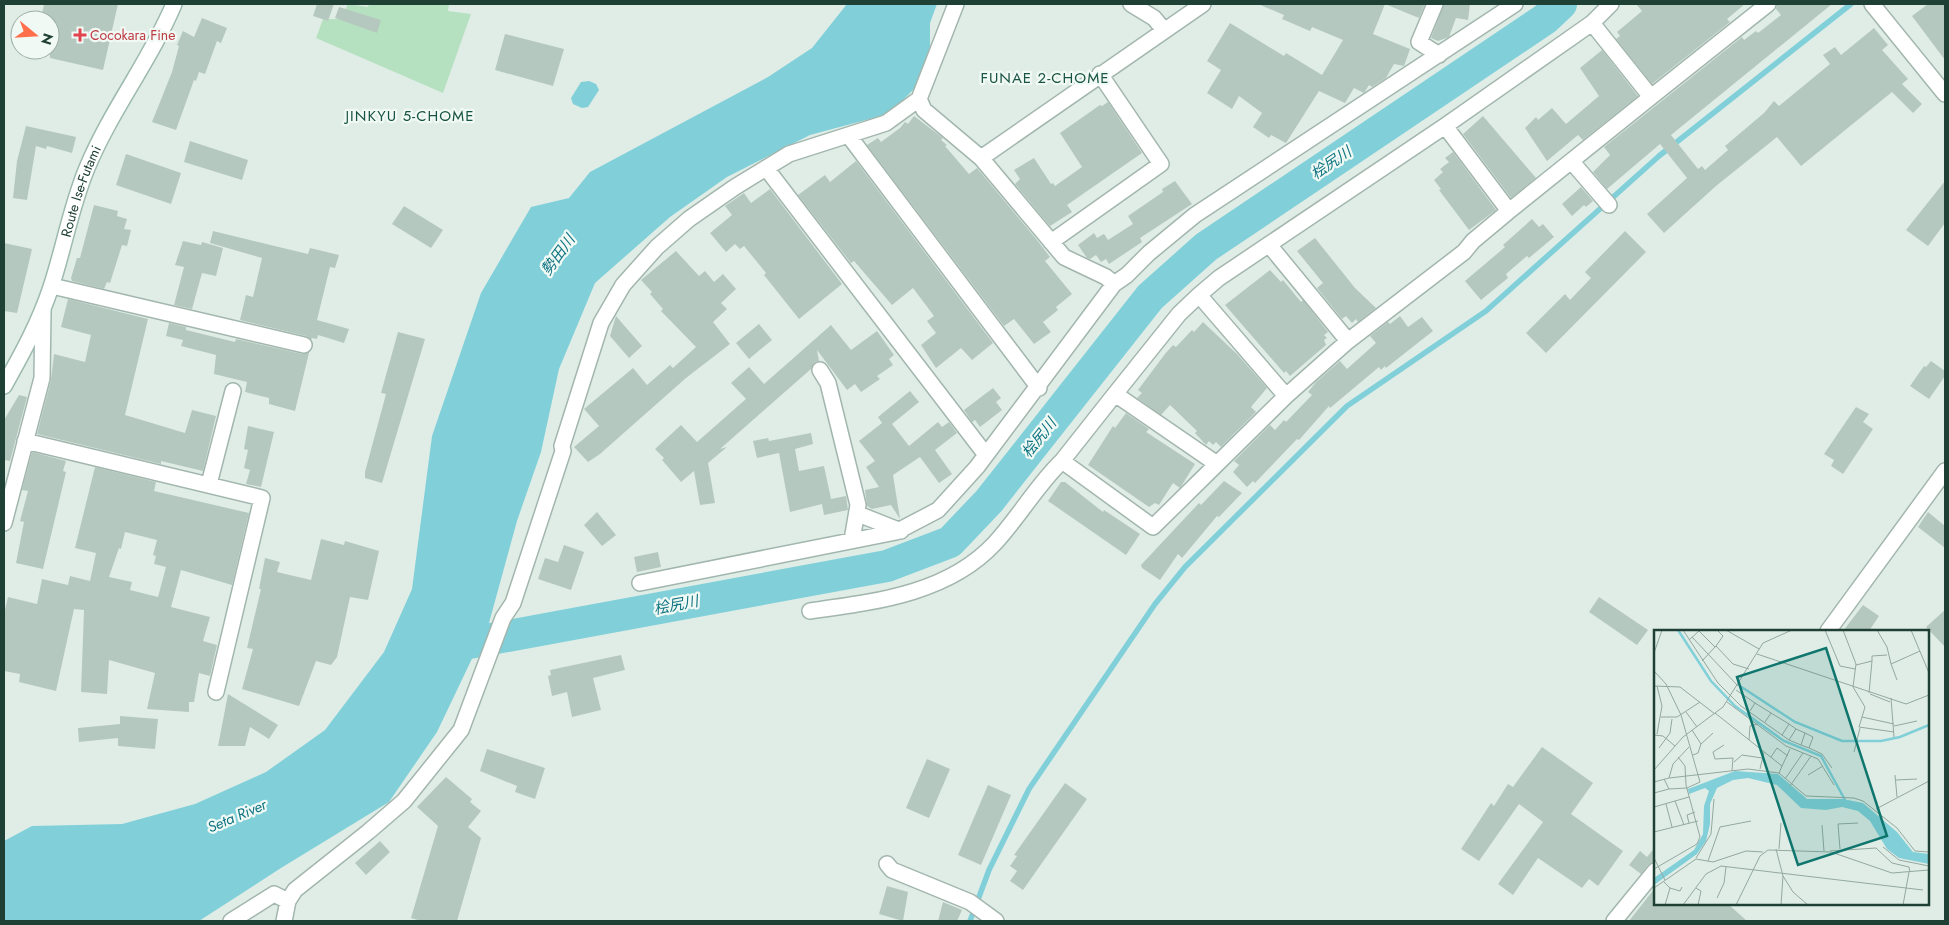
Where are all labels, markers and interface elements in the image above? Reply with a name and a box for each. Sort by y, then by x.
north arrow [10,10,60,60]
place label: Cocokara Fine [90,25,175,45]
marker: Cocokara Fine [74,29,86,41]
text: N [36,31,59,47]
district label: FUNAE 2-CHOME [980,67,1110,89]
district label: JINKYU 5-CHOME [344,105,475,127]
water label: 桧尻川 [1306,140,1357,185]
street label: Route Ise-Futami [56,142,106,239]
water label: 勢田川 [536,229,581,280]
water label: 桧尻川 [1016,412,1063,463]
water label: 桧尻川 [652,590,702,620]
inset map [1654,630,1929,905]
water label: Seta River [204,793,271,838]

